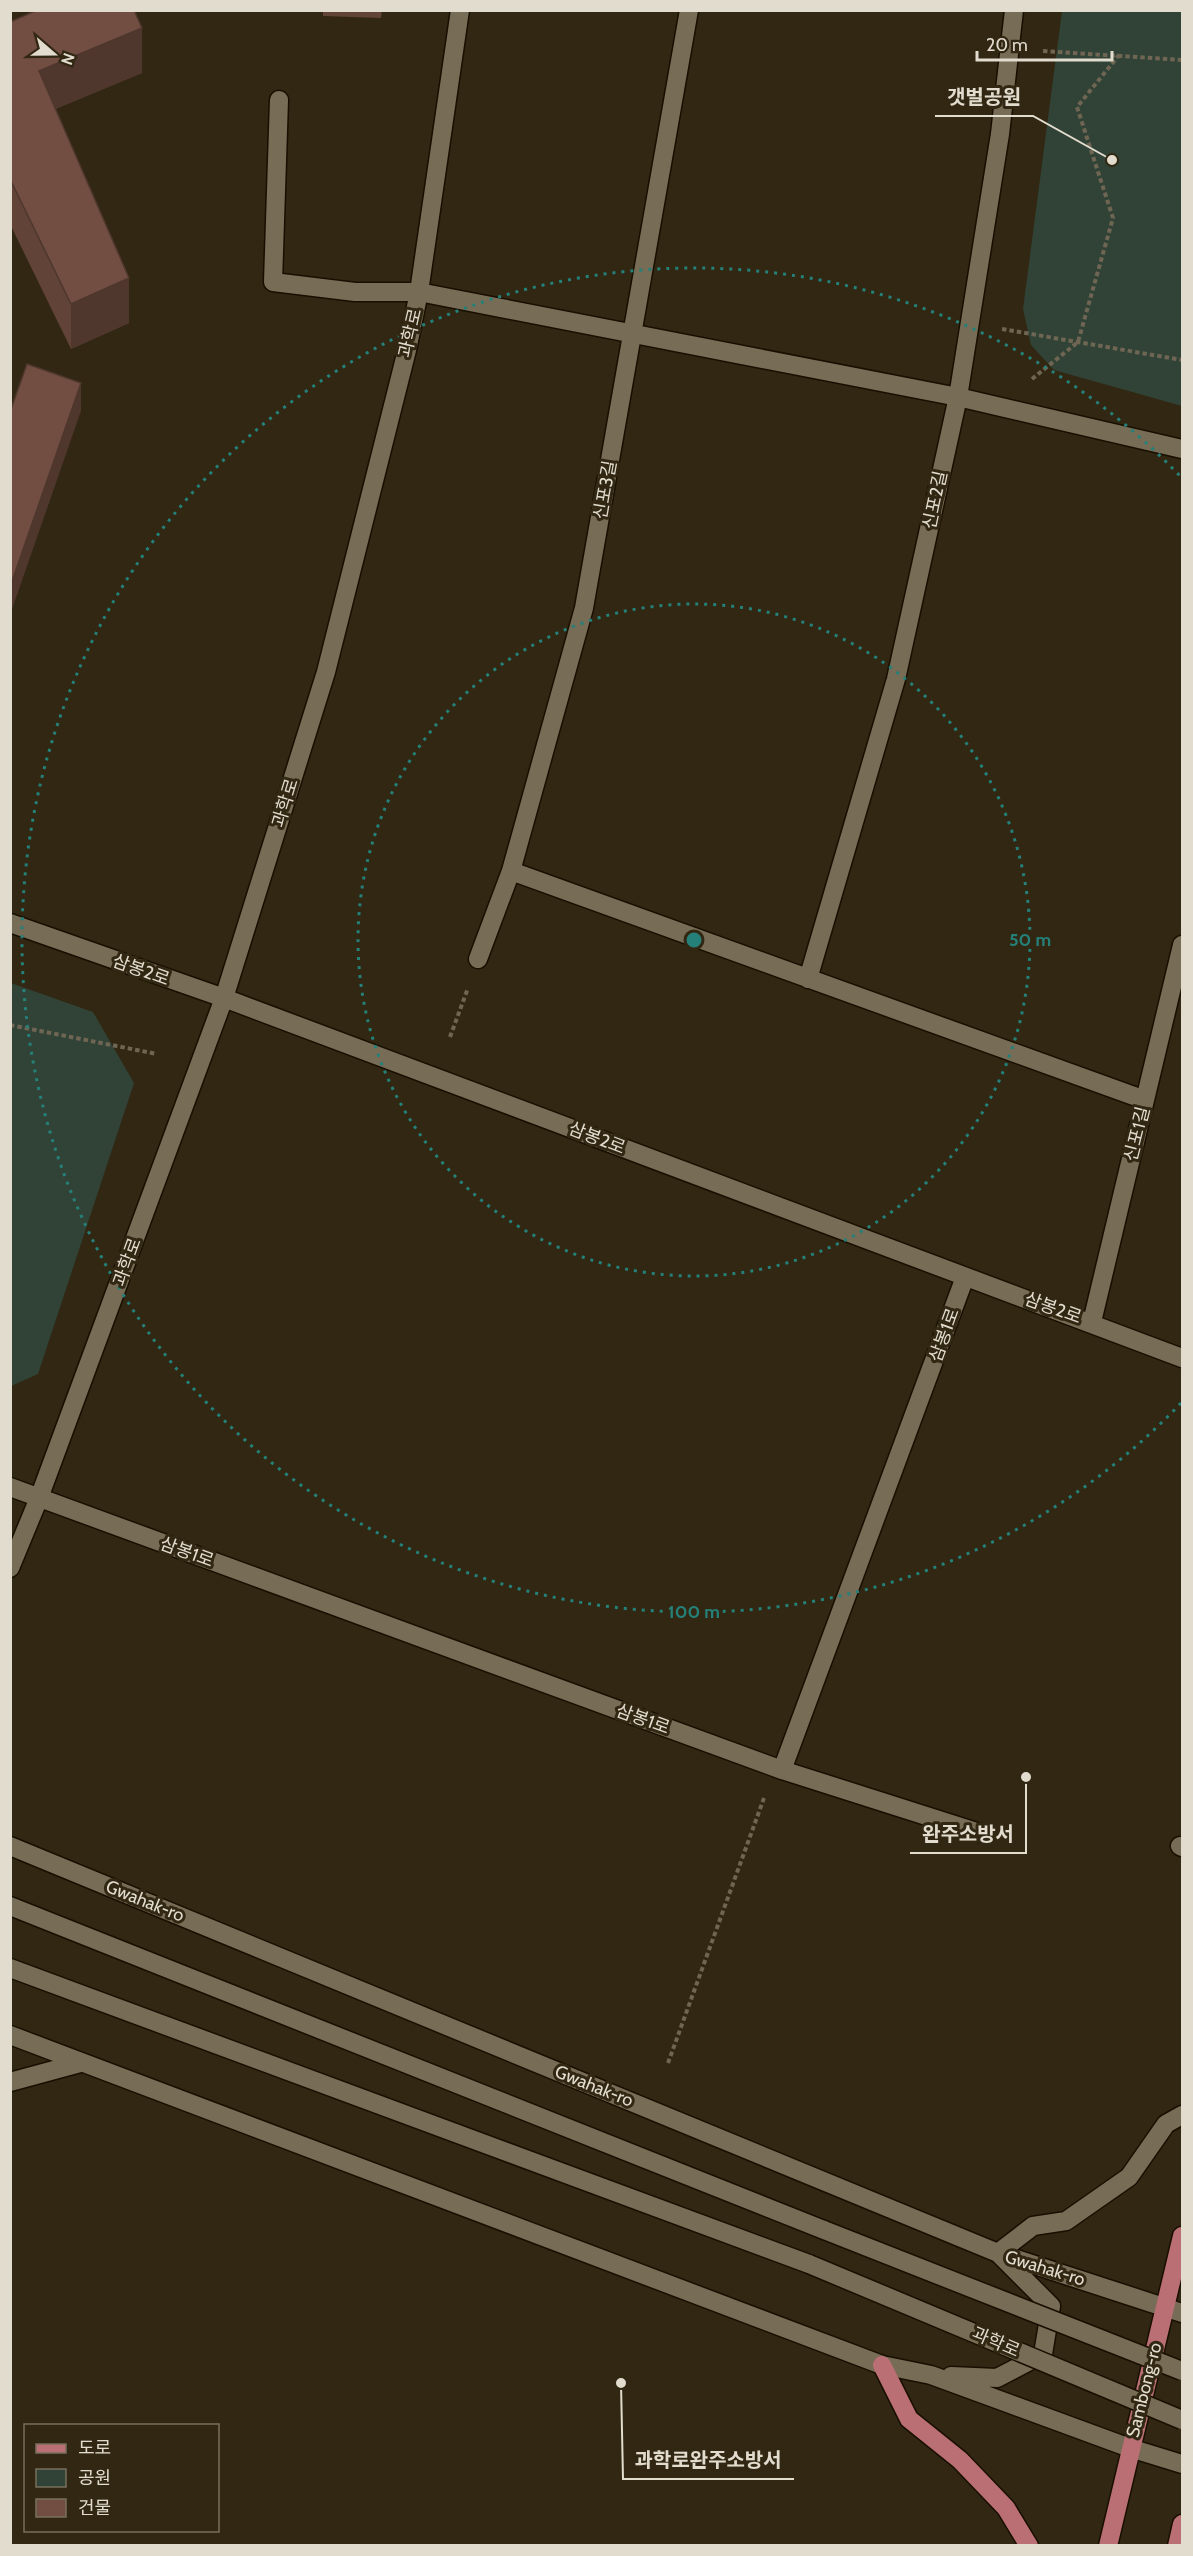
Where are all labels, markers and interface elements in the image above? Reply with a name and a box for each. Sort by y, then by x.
north arrow [24,24,84,84]
scale bar [977,24,1112,62]
text: 20 m [986,34,1028,56]
text: N [57,50,78,68]
callout: 갯벌공원 [935,78,1033,116]
text: 갯벌공원 [947,85,1021,109]
street label: 과학로 [394,306,426,360]
street label: 신포3길 [589,459,621,521]
street label: 신포2길 [918,469,952,531]
street label: 과학로 [267,776,303,830]
text: 50 m [1009,929,1051,951]
centre of rings [684,930,704,950]
street label: 삼봉2로 [109,950,173,990]
street label: 신포1길 [1120,1104,1154,1164]
street label: 삼봉2로 [565,1117,629,1159]
street label: 과학로 [108,1235,146,1289]
street label: 삼봉2로 [1021,1288,1085,1328]
street label: 삼봉1로 [924,1305,964,1365]
street label: 삼봉1로 [157,1532,217,1572]
text: 100 m [668,1601,720,1623]
street label: 삼봉1로 [613,1699,673,1739]
callout: 완주소방서 [910,1815,1026,1853]
text: 완주소방서 [922,1822,1014,1846]
street label: Gwahak-ro [103,1875,188,1927]
street label: Gwahak-ro [552,2060,637,2112]
street label: Gwahak-ro [1002,2245,1088,2291]
street label: 과학로 [969,2322,1023,2362]
street label: Sambong-ro [1122,2340,1166,2440]
legend [24,2424,219,2532]
text: 도로 [78,2437,111,2459]
callout: 과학로완주소방서 [623,2441,794,2479]
text: 과학로완주소방서 [634,2448,782,2472]
text: 공원 [78,2467,111,2489]
text: 건물 [78,2497,111,2519]

